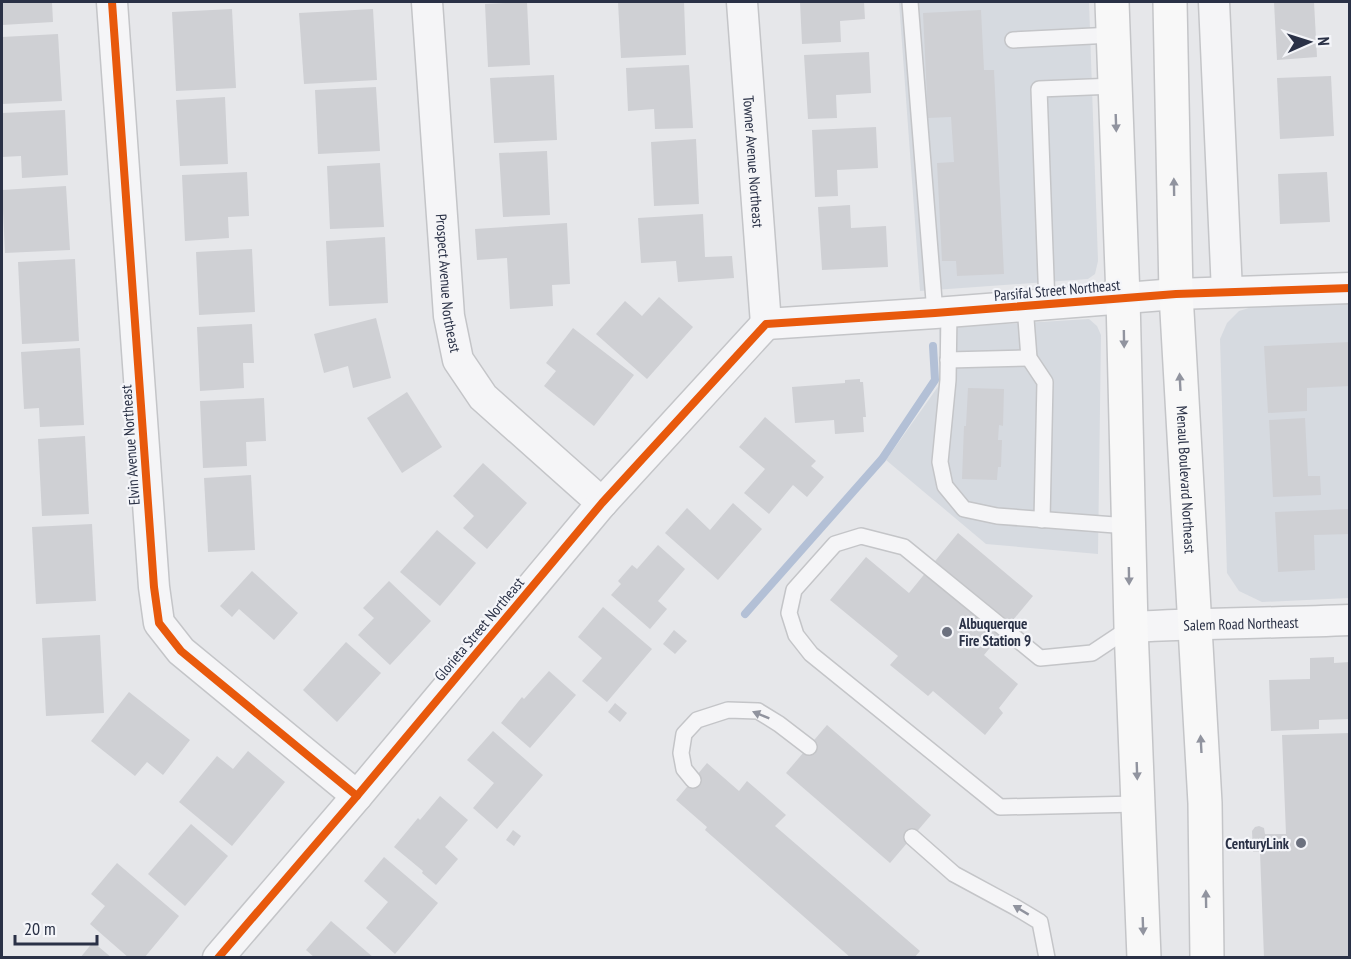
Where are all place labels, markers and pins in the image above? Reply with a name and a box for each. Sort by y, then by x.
place label: Albuquerque Fire Station 9 [958,614,1031,650]
marker: Albuquerque Fire Station 9 [940,625,954,639]
place label: CenturyLink [1225,834,1290,853]
marker: CenturyLink [1294,836,1308,850]

